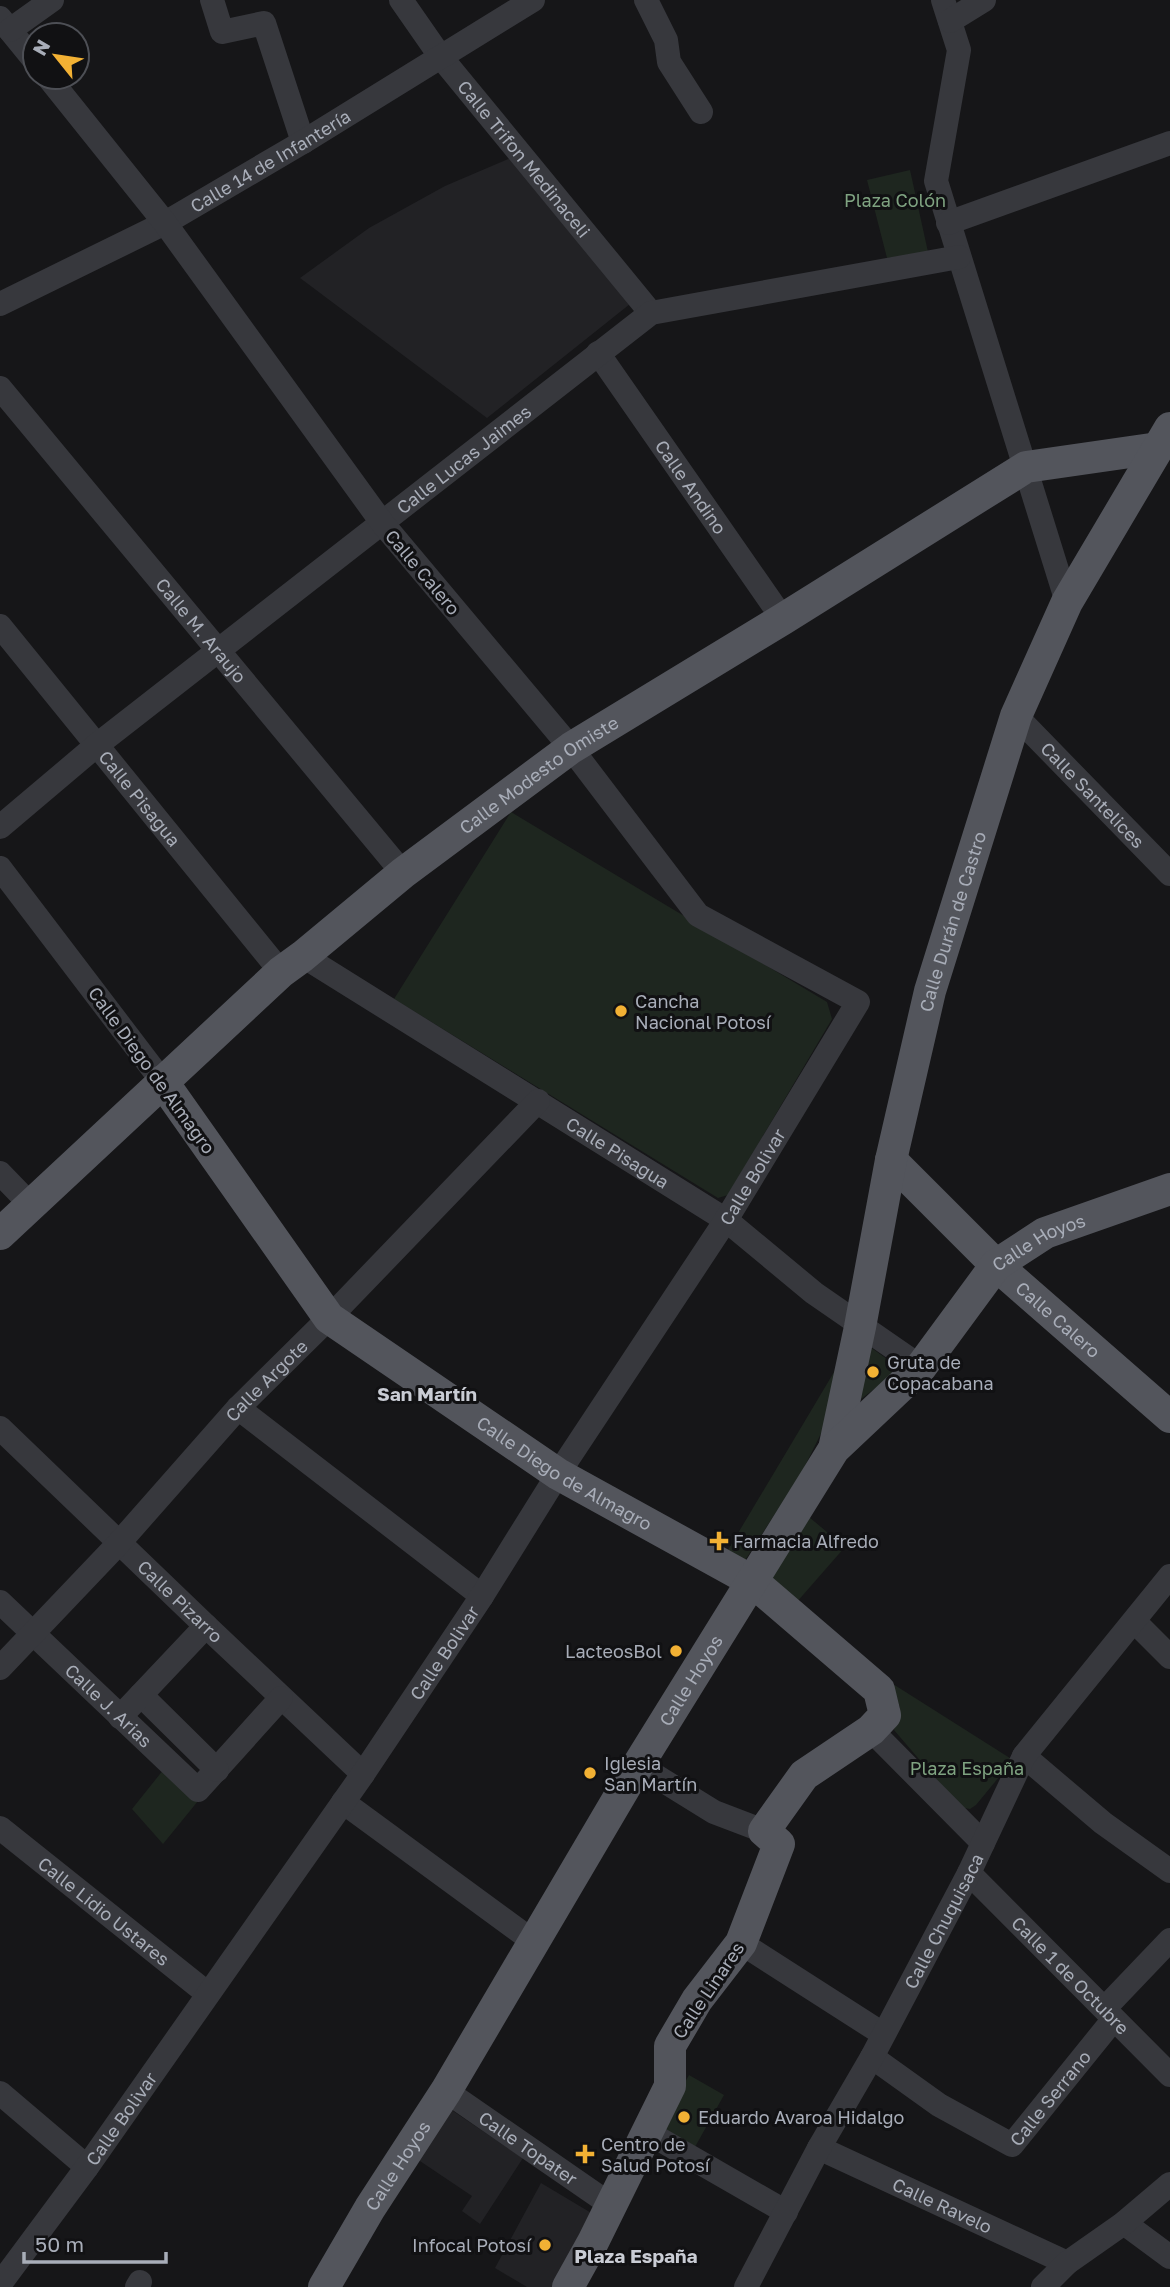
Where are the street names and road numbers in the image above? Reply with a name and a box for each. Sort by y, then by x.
street label: Calle Trifon Medinaceli [453,76,595,242]
street label: Calle 14 de Infantería [186,105,354,217]
street label: Calle Lucas Jaimes [392,400,535,518]
street label: Calle Andino [651,436,731,538]
street label: Calle Calero [381,525,465,619]
street label: Calle M. Araujo [151,573,251,687]
street label: Calle Modesto Omiste [455,711,622,838]
street label: Calle Santelices [1036,737,1149,852]
street label: Calle Pisagua [94,746,185,851]
street label: Calle Durán de Castro [915,829,990,1014]
street label: Calle Diego de Almagro [84,982,220,1158]
street label: Calle Pisagua [562,1112,673,1193]
street label: Calle Bolivar [715,1124,790,1229]
street label: Calle Hoyos [988,1209,1088,1276]
street label: Calle Calero [1011,1277,1105,1362]
street label: Calle Argote [220,1335,312,1426]
street label: Calle Diego de Almagro [473,1411,656,1535]
street label: Calle Pizarro [133,1555,227,1647]
street label: Calle Bolivar [405,1601,484,1704]
street label: Calle Hoyos [654,1631,727,1730]
street label: Calle J. Arias [61,1659,157,1752]
street label: Calle Chuquisaca [899,1850,988,1992]
street label: Calle Lidio Ustares [34,1852,174,1970]
street label: Calle 1 de Octubre [1007,1911,1134,2039]
street label: Calle Linares [668,1937,748,2043]
street label: Calle Serrano [1005,2046,1095,2150]
street label: Calle Bolivar [81,2068,161,2169]
street label: Calle Topater [475,2106,582,2190]
street label: Calle Hoyos [360,2116,435,2215]
street label: Calle Ravelo [889,2173,996,2238]

